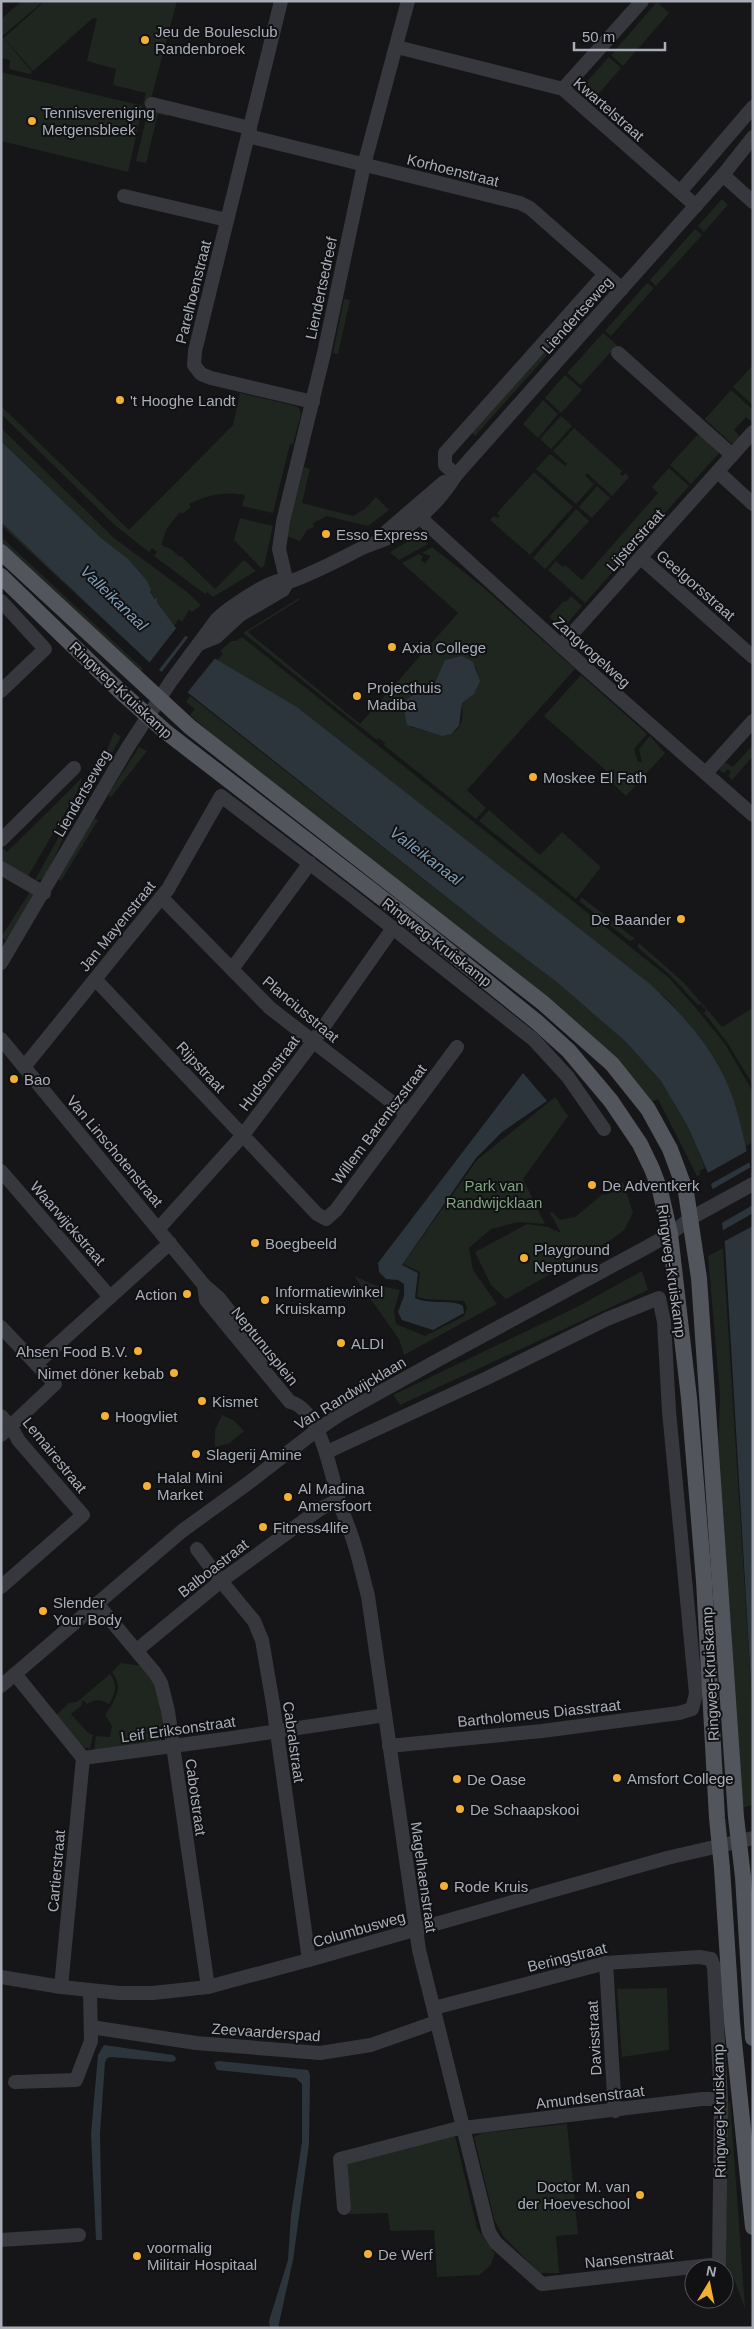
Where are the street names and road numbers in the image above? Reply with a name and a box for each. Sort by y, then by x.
street label: Kwartelstraat [570,74,648,145]
street label: Korhoenstraat [405,150,502,190]
street label: Liendertsedreef [302,234,340,341]
street label: Parelhoenstraat [172,238,214,345]
street label: Liendertseweg [538,273,616,357]
street label: Lijsterstraat [603,505,668,574]
street label: Geelgorsstraat [653,546,739,624]
street label: Zangvogelweg [550,613,634,691]
street label: Ringweg-Kruiskamp [66,638,176,742]
street label: Liendertseweg [50,746,114,840]
street label: Jan Mayenstraat [76,877,159,974]
street label: Ringweg-Kruiskamp [379,894,495,990]
street label: Planciusstraat [259,972,343,1046]
street label: Hudsonstraat [235,1032,303,1114]
street label: Rijpstraat [173,1038,229,1097]
street label: Willem Barentszstraat [328,1060,430,1187]
street label: Van Linschotenstraat [64,1092,167,1211]
street label: Waarwijckstraat [27,1178,109,1269]
street label: Ringweg-Kruiskamp [654,1203,690,1339]
street label: Neptunusplein [228,1303,302,1389]
street label: Van Randwijcklaan [291,1353,409,1433]
street label: Lemairestraat [20,1414,91,1497]
street label: Balboastraat [175,1535,252,1601]
street label: Ringweg-Kruiskamp [698,1607,722,1741]
street label: Bartholomeus Diasstraat [456,1696,622,1730]
street label: Cabralstraat [280,1700,308,1784]
street label: Leif Eriksonstraat [119,1712,237,1745]
street label: Cabotstraat [182,1757,210,1837]
street label: Magelhaenstraat [408,1820,440,1934]
street label: Cartierstraat [44,1828,68,1913]
street label: Columbusweg [311,1908,407,1950]
street label: Beringstraat [526,1939,609,1975]
street label: Davisstraat [584,1999,604,2076]
street label: Zeevaarderspad [211,2020,321,2044]
street label: Ringweg-Kruiskamp [709,2044,729,2178]
street label: Amundsenstraat [535,2082,646,2112]
street label: Nansenstraat [584,2245,675,2271]

